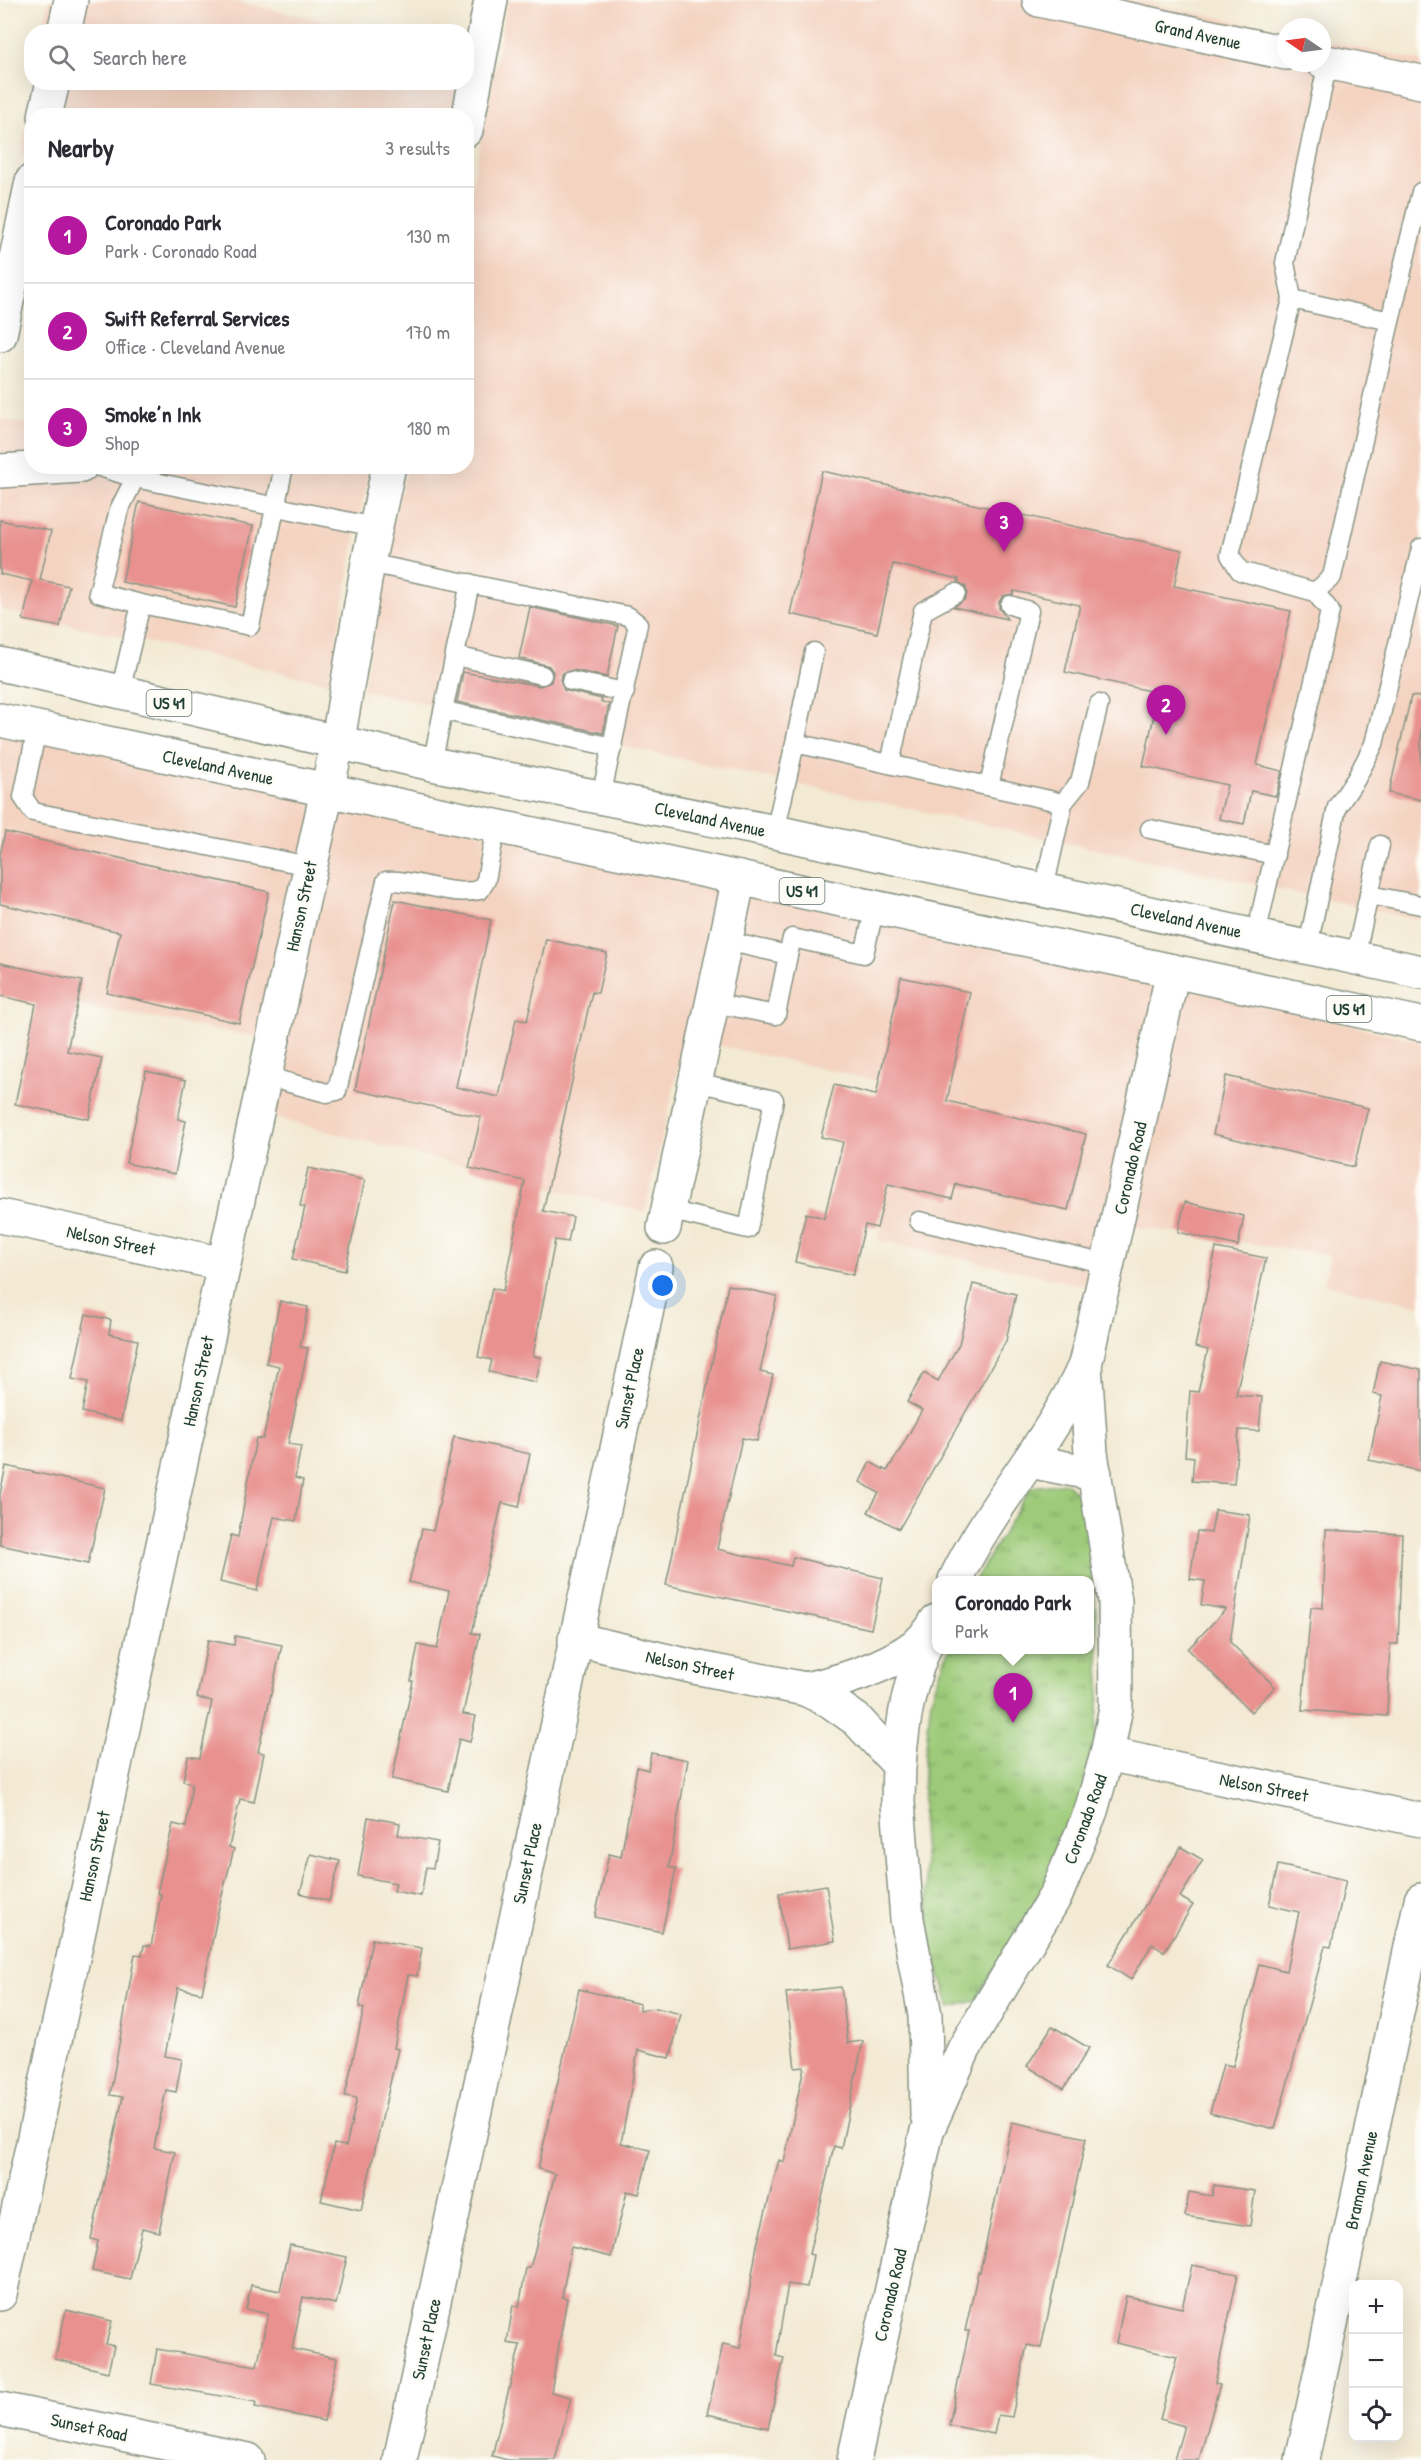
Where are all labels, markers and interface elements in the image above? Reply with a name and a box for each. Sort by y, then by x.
street label: Grand Avenue [1153,13,1243,55]
north arrow [1277,18,1331,72]
search box [24,24,474,90]
icon: search [45,41,78,74]
text: Search here [93,42,187,72]
text: Nearby [48,130,114,165]
text: 3 results [385,134,450,161]
text: Coronado Park [105,207,221,237]
text: 1 [64,222,71,249]
text: 130 m [407,222,450,249]
text: Park · Coronado Road [105,237,257,264]
text: Swift Referral Services [105,303,289,333]
text: 2 [63,318,72,345]
text: 170 m [406,318,450,345]
text: Office · Cleveland Avenue [105,333,286,360]
text: Smoke’n Ink [105,399,201,429]
text: 3 [63,414,72,441]
text: 180 m [407,414,450,441]
text: Shop [105,429,139,456]
pin: 3 [984,502,1024,552]
pin: 2 [1146,686,1186,735]
road number: US 41 [146,690,192,716]
street label: Cleveland Avenue [160,743,276,791]
street label: Cleveland Avenue [652,795,768,843]
street label: Hanson Street [279,858,323,954]
road number: US 41 [780,878,824,904]
street label: Cleveland Avenue [1128,896,1244,944]
road number: US 41 [1326,996,1372,1022]
street label: Coronado Road [1107,1119,1153,1217]
street label: Nelson Street [64,1218,158,1262]
your location [648,1271,677,1300]
street label: Hanson Street [176,1333,220,1429]
street label: Sunset Place [608,1345,650,1431]
popup [932,1576,1094,1654]
text: Coronado Park [955,1587,1071,1617]
text: Park [955,1617,988,1644]
street label: Nelson Street [643,1643,737,1687]
pin: 1 [994,1674,1032,1723]
street label: Nelson Street [1217,1766,1311,1808]
street label: Coronado Road [1057,1770,1113,1868]
street label: Hanson Street [72,1808,116,1904]
street label: Sunset Place [506,1820,548,1906]
street label: Braman Avenue [1338,2128,1384,2232]
street label: Coronado Road [867,2246,913,2344]
map controls [1349,2280,1403,2442]
button: + [1349,2280,1403,2334]
street label: Sunset Place [405,2296,447,2382]
button: − [1349,2334,1403,2388]
button: locate [1349,2388,1403,2442]
street label: Sunset Road [48,2407,130,2447]

